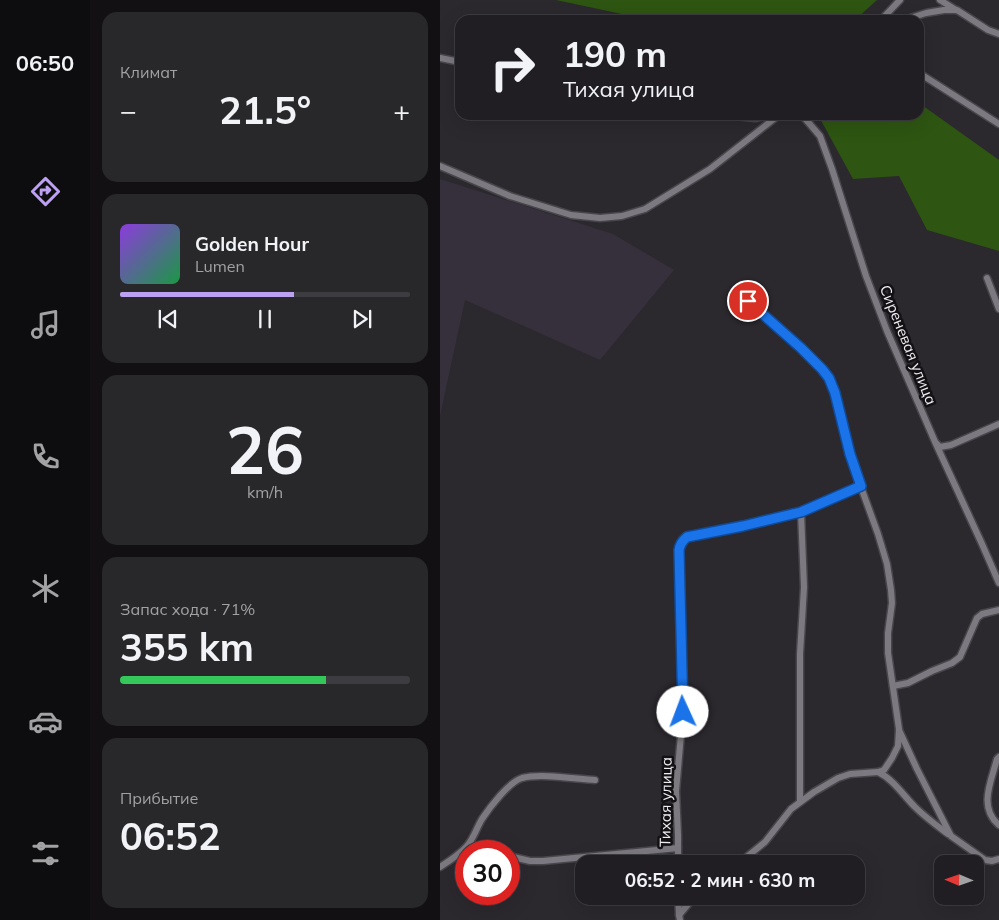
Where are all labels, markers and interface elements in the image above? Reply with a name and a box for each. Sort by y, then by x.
text: 190 m [563,32,667,76]
icon: right [480,35,545,100]
text: 06:50 [16,49,74,77]
text: Климат [120,62,177,82]
text: Тихая улица [563,75,695,103]
text: 21.5° [219,86,311,134]
text: − [120,93,137,128]
text: + [393,93,410,128]
icon: directions [28,174,63,209]
text: Golden Hour [195,232,309,256]
text: Lumen [195,256,245,276]
pin [727,280,769,322]
street label: Сиреневая улица [876,282,941,407]
icon: arrive [734,287,762,315]
icon: previous [154,305,182,333]
icon: pause [251,305,279,333]
icon: next [348,305,376,333]
icon: music [28,307,63,342]
text: 26 [226,409,304,490]
icon: phone [28,439,63,474]
text: km/h [247,482,283,502]
icon: climate [28,571,63,606]
text: Запас хода · 71% [120,599,255,619]
text: 355 km [120,623,254,671]
position arrow [656,685,708,737]
icon: car [28,704,63,739]
street label: Тихая улица [655,757,676,847]
text: Прибытие [120,788,198,808]
text: 06:52 [120,812,221,860]
icon: filters [28,836,63,871]
speed limit sign: 30 [455,840,520,905]
north arrow [934,855,984,905]
map controls [934,855,984,905]
text: 06:52 · 2 мин · 630 m [625,868,815,892]

